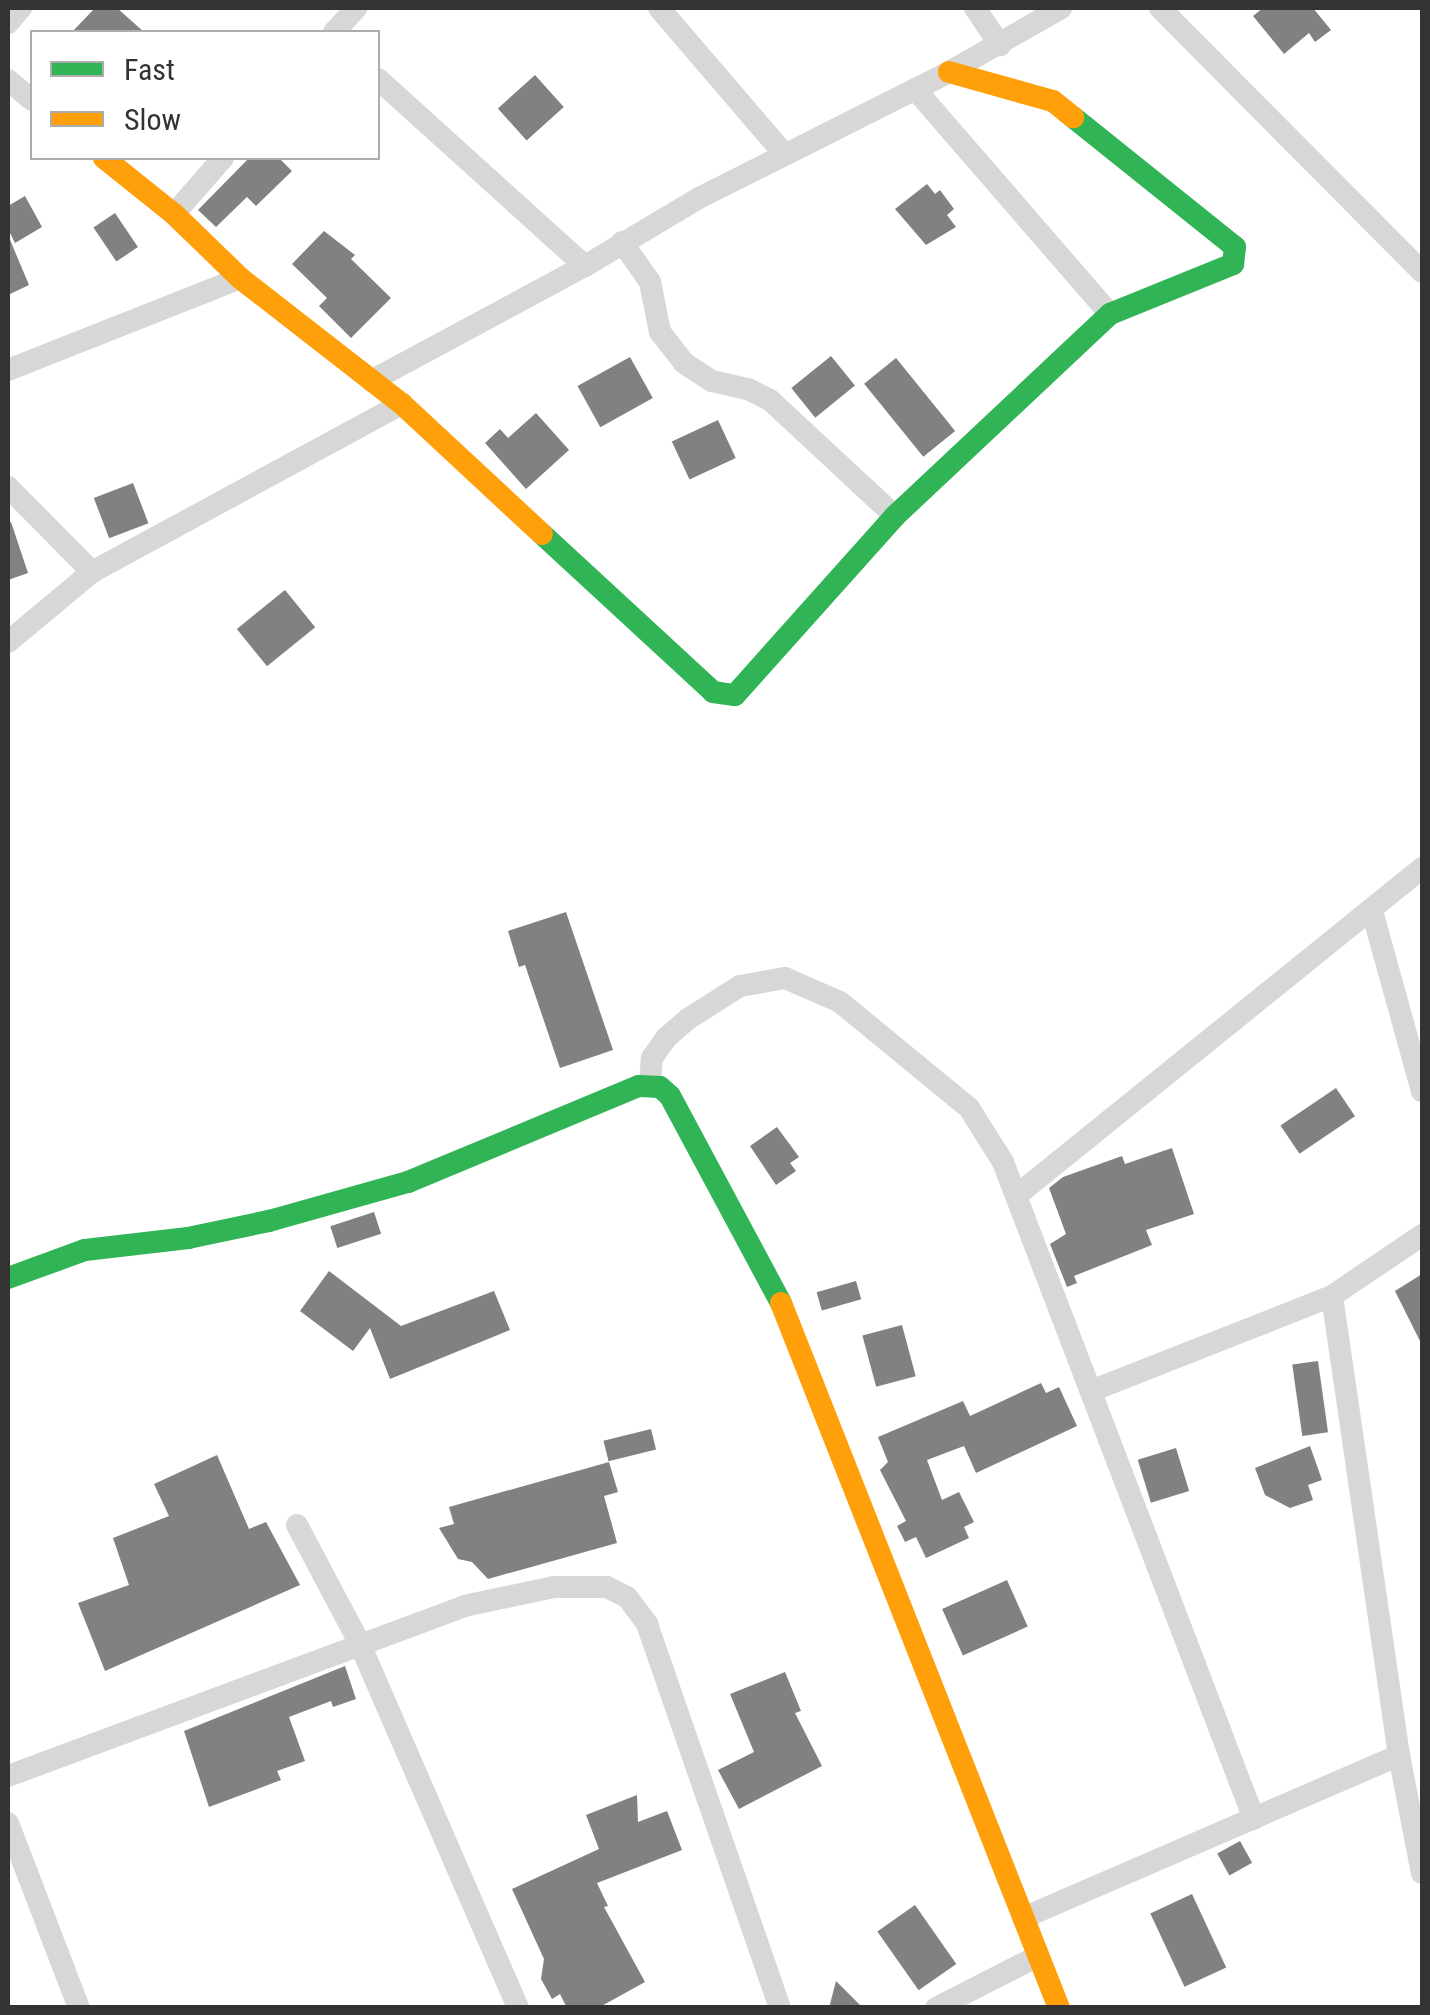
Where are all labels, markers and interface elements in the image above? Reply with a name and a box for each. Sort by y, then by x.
legend [30,30,380,160]
text: Fast [124,52,175,87]
text: Slow [124,102,181,137]

